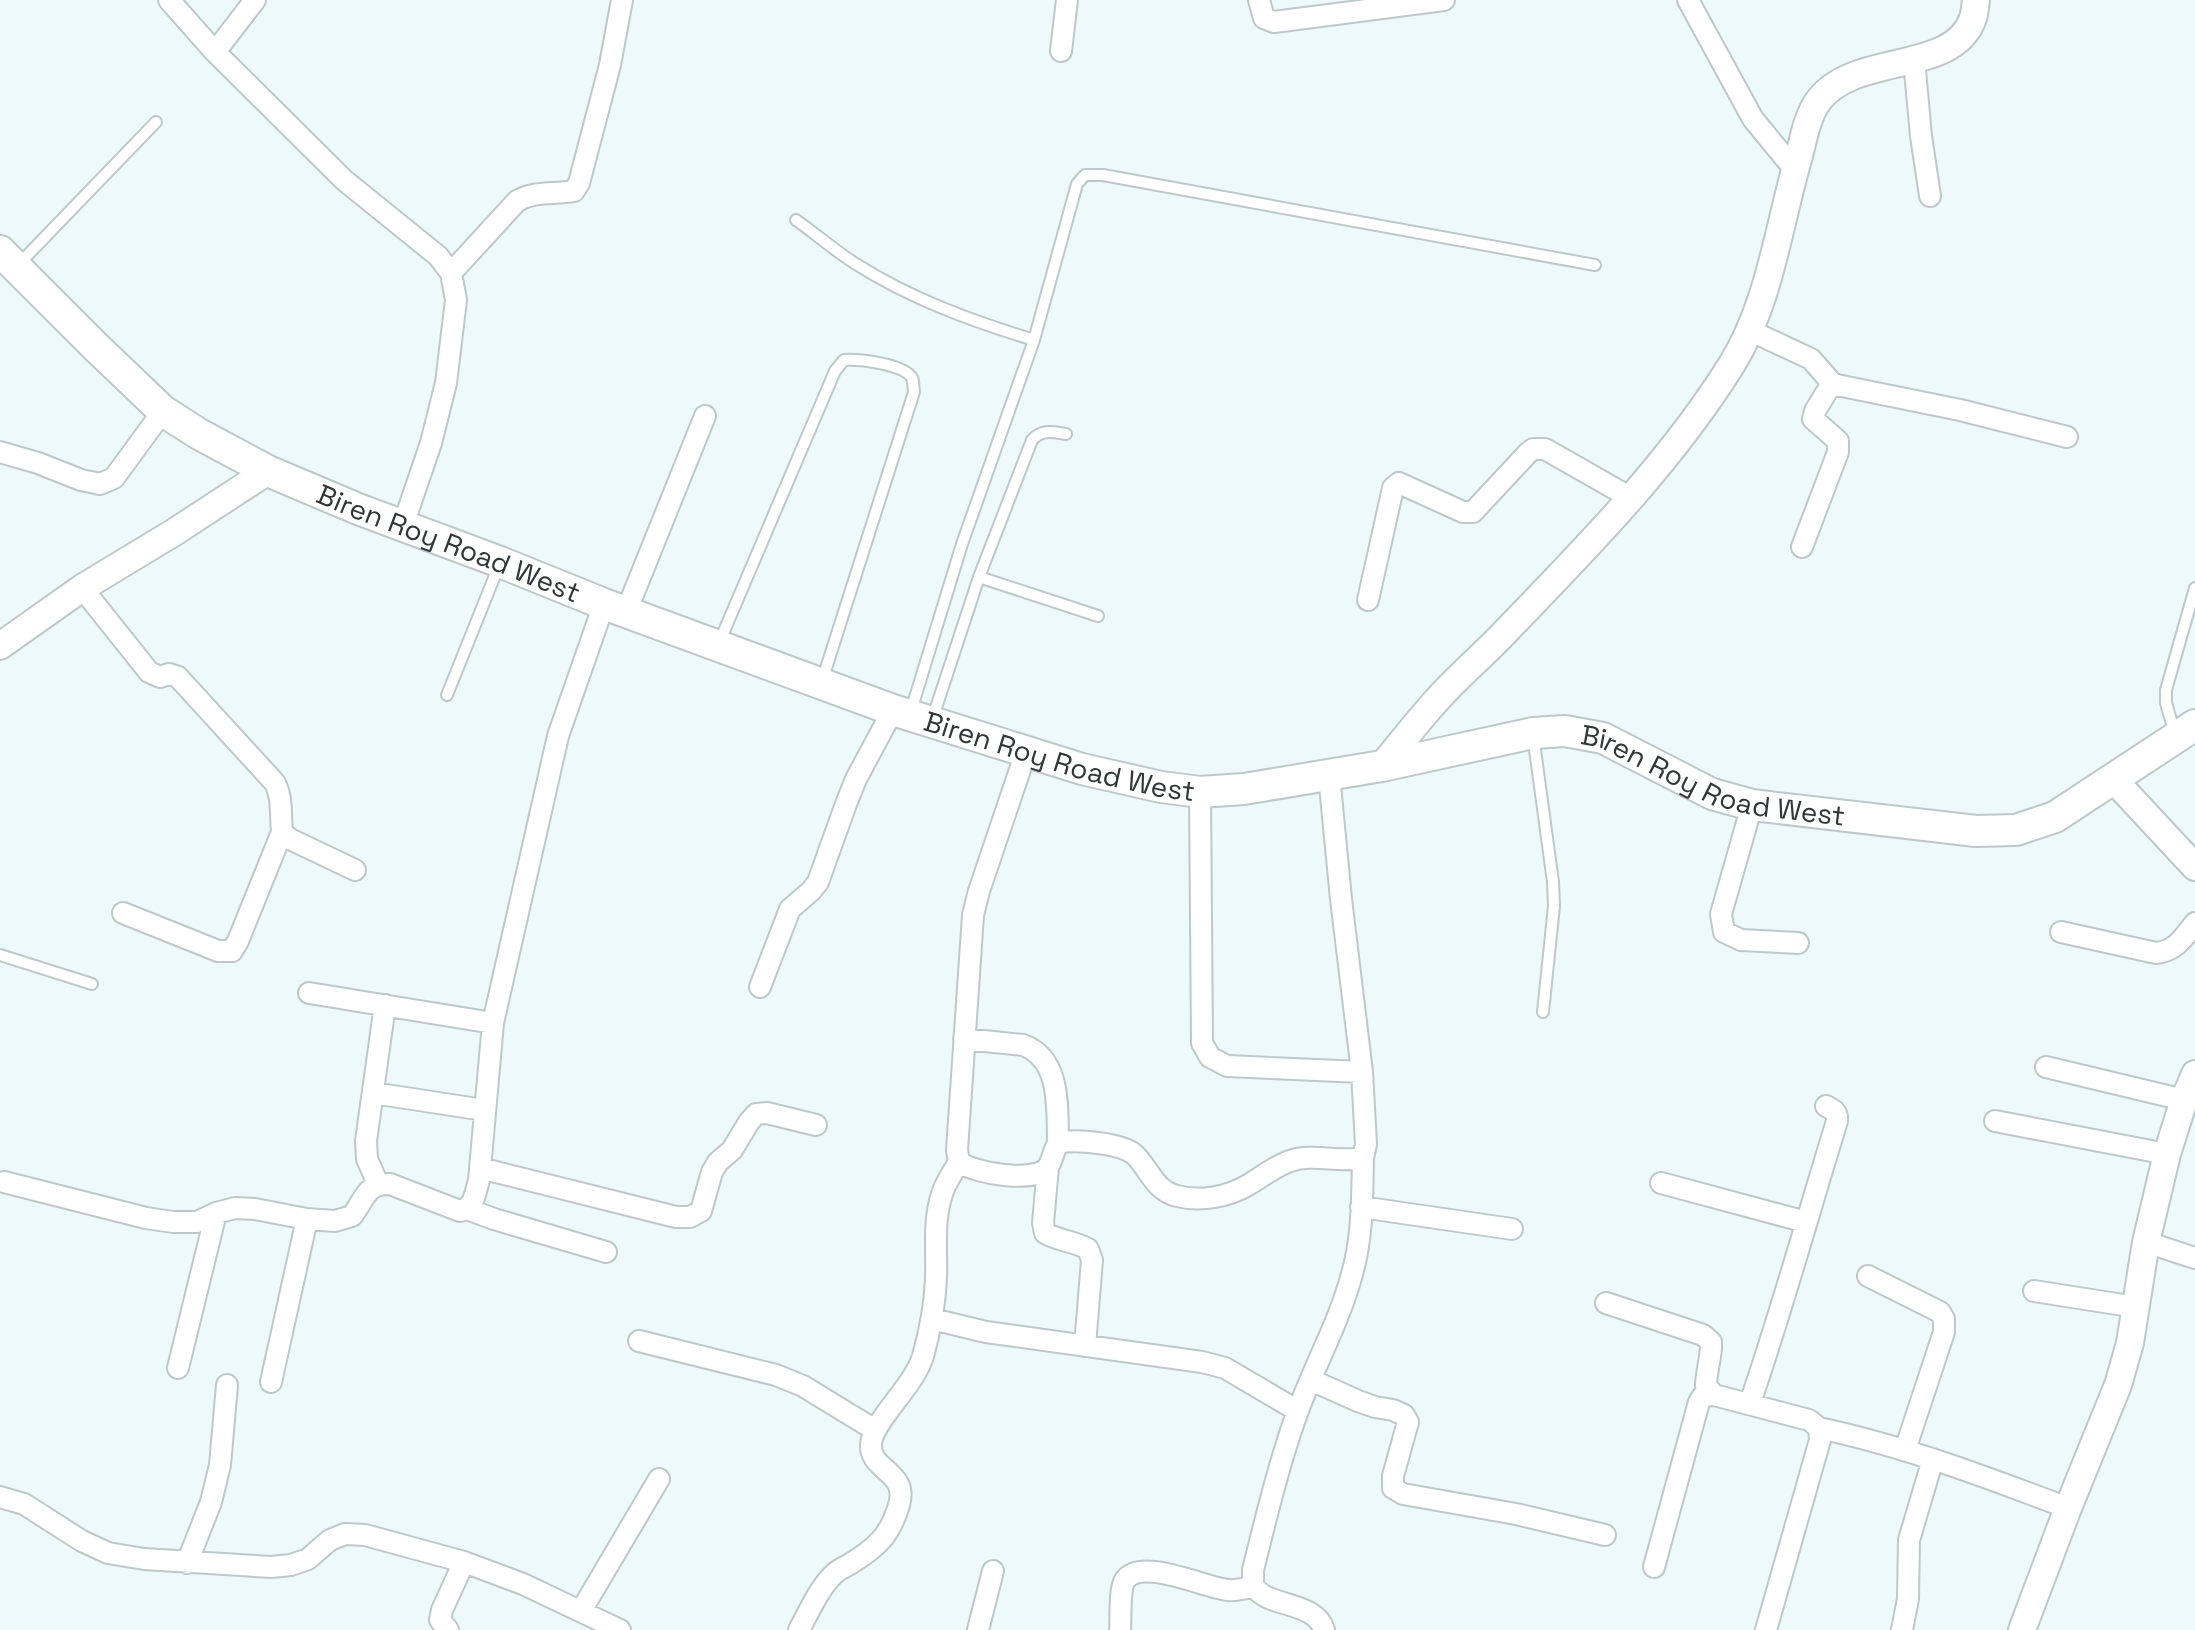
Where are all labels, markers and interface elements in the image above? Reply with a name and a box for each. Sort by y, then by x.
street label: Biren Roy Road West [311,476,586,611]
street label: Biren Roy Road West [920,703,1197,809]
street label: Biren Roy Road West [1578,716,1847,834]

